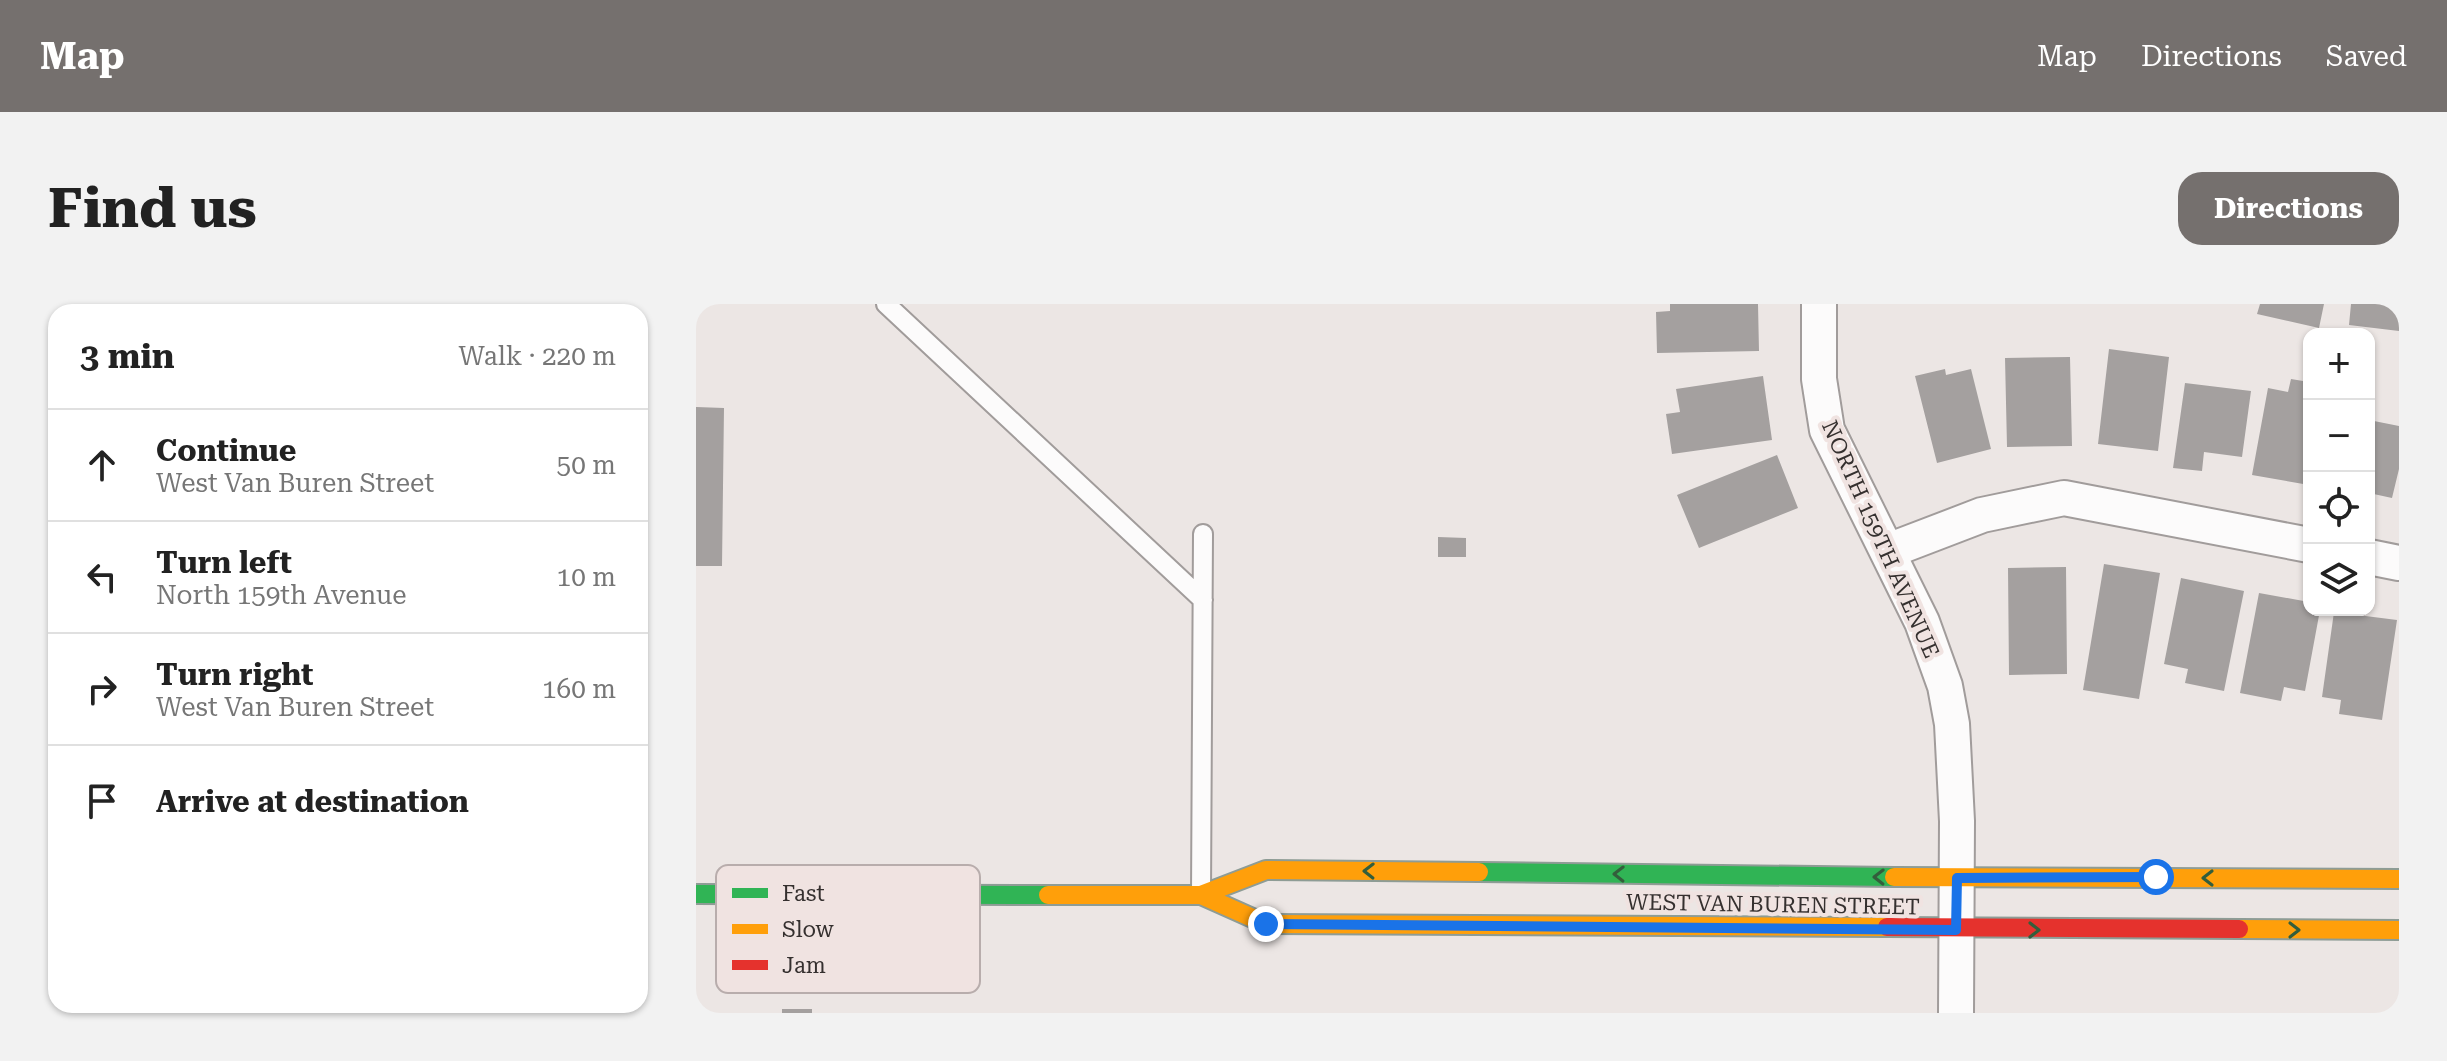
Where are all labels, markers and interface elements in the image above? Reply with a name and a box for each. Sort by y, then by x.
text: Map [40,34,125,78]
text: Map [2037,40,2097,73]
text: Directions [2141,40,2282,73]
text: Saved [2326,40,2407,73]
button: Directions [2178,172,2399,245]
text: Find us [48,175,257,241]
map controls [2303,328,2375,616]
button: + [2303,328,2375,400]
text: 3 min [80,336,175,376]
text: Walk · 220 m [458,341,616,371]
button: − [2303,400,2375,472]
street label: NORTH 159TH AVENUE [1817,417,1944,662]
text: Continue [156,433,296,468]
icon: ahead [80,443,124,487]
text: 50 m [557,450,616,480]
text: West Van Buren Street [156,468,434,498]
button: locate [2303,472,2375,544]
button: layers [2303,544,2375,616]
text: Turn left [156,545,292,580]
icon: left [80,555,124,599]
text: 10 m [557,562,616,592]
text: North 159th Avenue [156,580,407,610]
text: Turn right [156,657,313,692]
icon: right [80,667,124,711]
text: 160 m [542,674,616,704]
text: West Van Buren Street [156,692,434,722]
icon: arrive [80,779,124,823]
text: Arrive at destination [156,784,469,819]
route start [2138,859,2174,895]
one-way arrow [1362,862,1375,880]
legend [716,865,980,993]
one-way arrow [1612,865,1625,883]
one-way arrow [1872,869,1885,886]
one-way arrow [2201,869,2214,887]
text: Fast [782,881,825,906]
street label: WEST VAN BUREN STREET [1626,889,1920,920]
route end [1248,906,1284,942]
text: Slow [782,917,835,942]
one-way arrow [2028,921,2041,939]
one-way arrow [2288,921,2301,939]
text: Jam [782,953,826,978]

